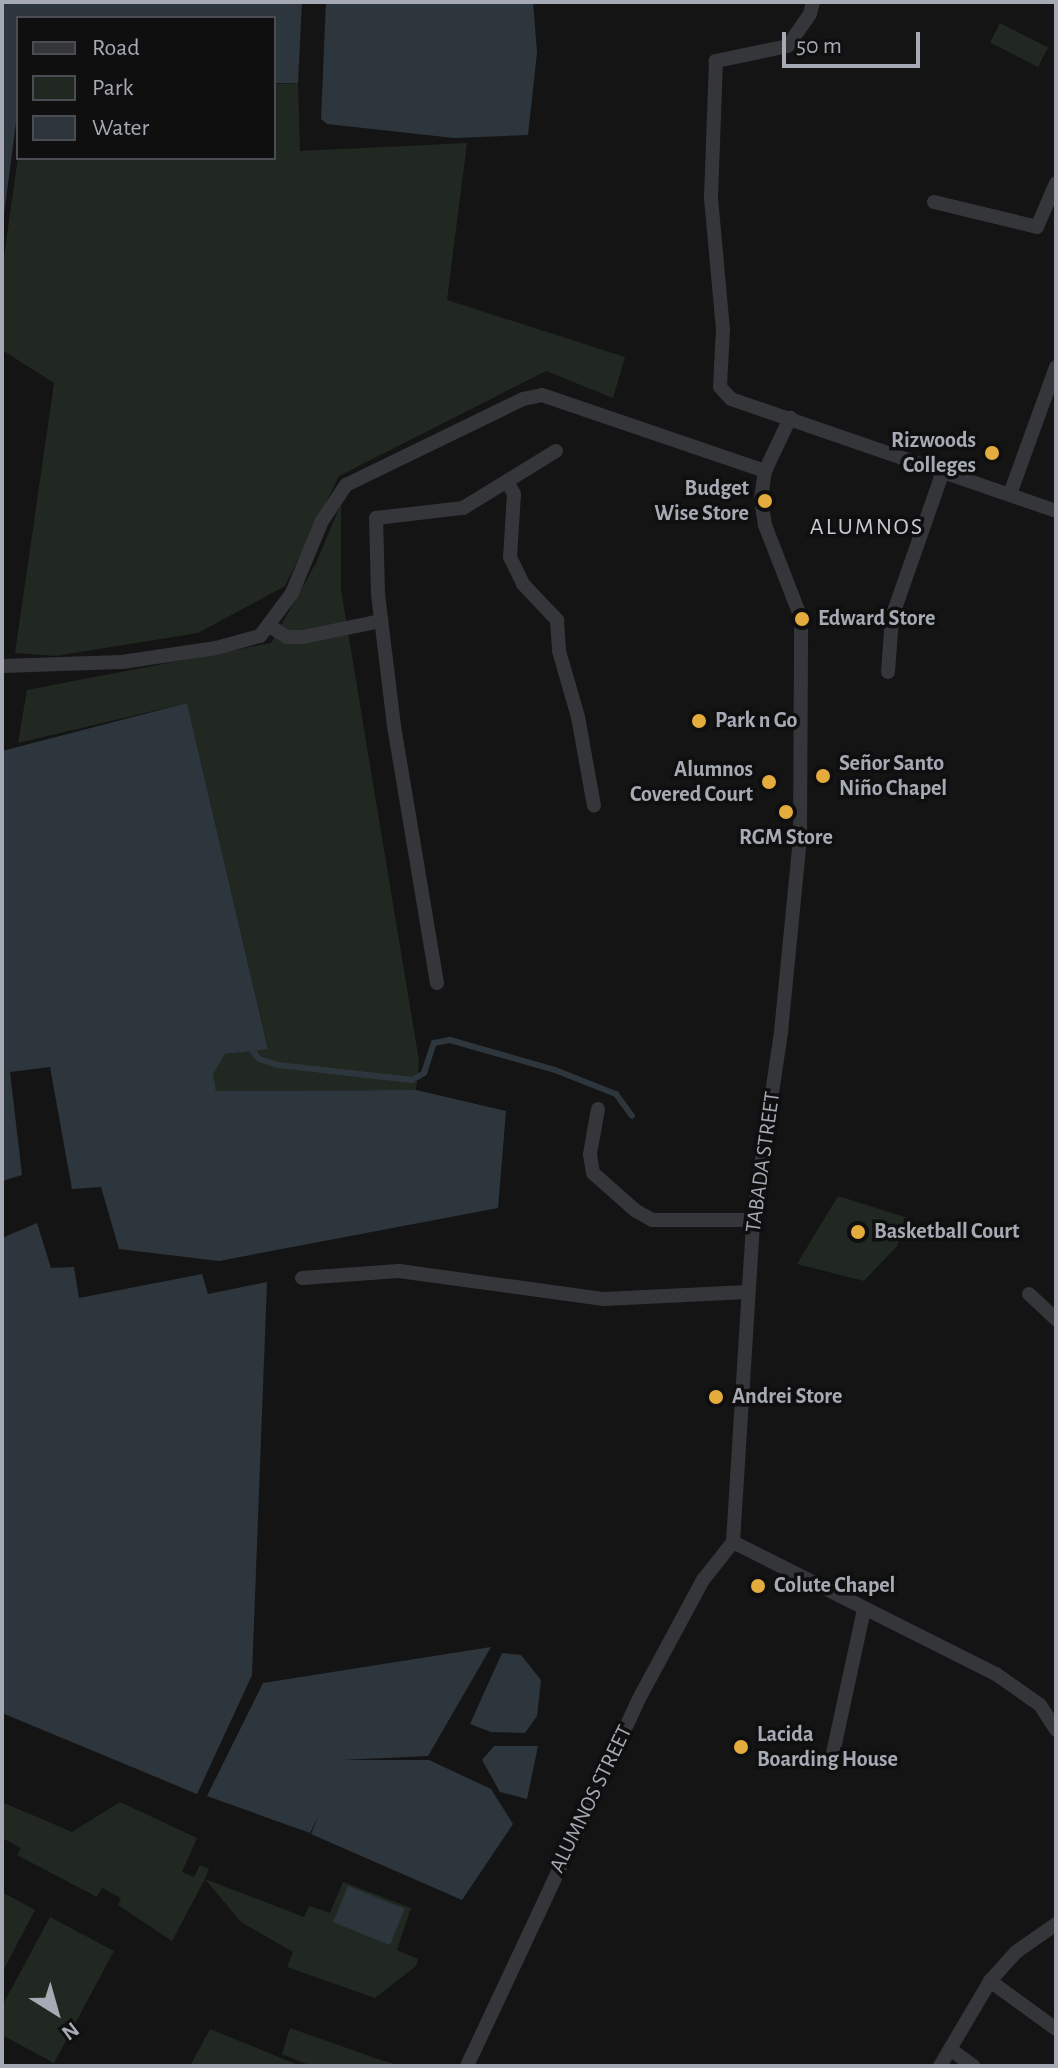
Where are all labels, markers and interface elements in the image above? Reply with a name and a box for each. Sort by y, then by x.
legend [16,16,276,160]
scale bar [786,16,924,66]
text: 50 m [796,34,842,58]
text: Road [92,36,140,60]
text: Park [92,76,133,100]
text: Water [92,116,149,140]
place label: Rizwoods Colleges [891,427,976,478]
marker: Rizwoods Colleges [983,444,1001,462]
place label: Budget Wise Store [654,475,749,526]
marker: Budget Wise Store [756,492,774,510]
district label: ALUMNOS [810,514,924,542]
place label: Edward Store [818,606,935,632]
marker: Edward Store [793,610,811,628]
place label: Park n Go [715,708,797,734]
marker: Park n Go [690,712,708,730]
place label: Señor Santo Niño Chapel [839,750,947,802]
place label: Alumnos Covered Court [630,756,753,808]
marker: Señor Santo Niño Chapel [814,767,832,785]
marker: Alumnos Covered Court [760,773,778,791]
marker: RGM Store [777,803,795,821]
place label: RGM Store [739,825,833,851]
street label: TABADA STREET [740,1090,786,1234]
place label: Basketball Court [874,1219,1020,1245]
marker: Basketball Court [849,1223,867,1241]
place label: Andrei Store [732,1384,842,1410]
marker: Andrei Store [707,1388,725,1406]
place label: Colute Chapel [774,1573,895,1599]
marker: Colute Chapel [749,1577,767,1595]
street label: ALUMNOS STREET [544,1721,638,1877]
place label: Lacida Boarding House [757,1721,898,1772]
marker: Lacida Boarding House [732,1738,750,1756]
north arrow [16,1972,96,2052]
text: N [58,2018,83,2045]

